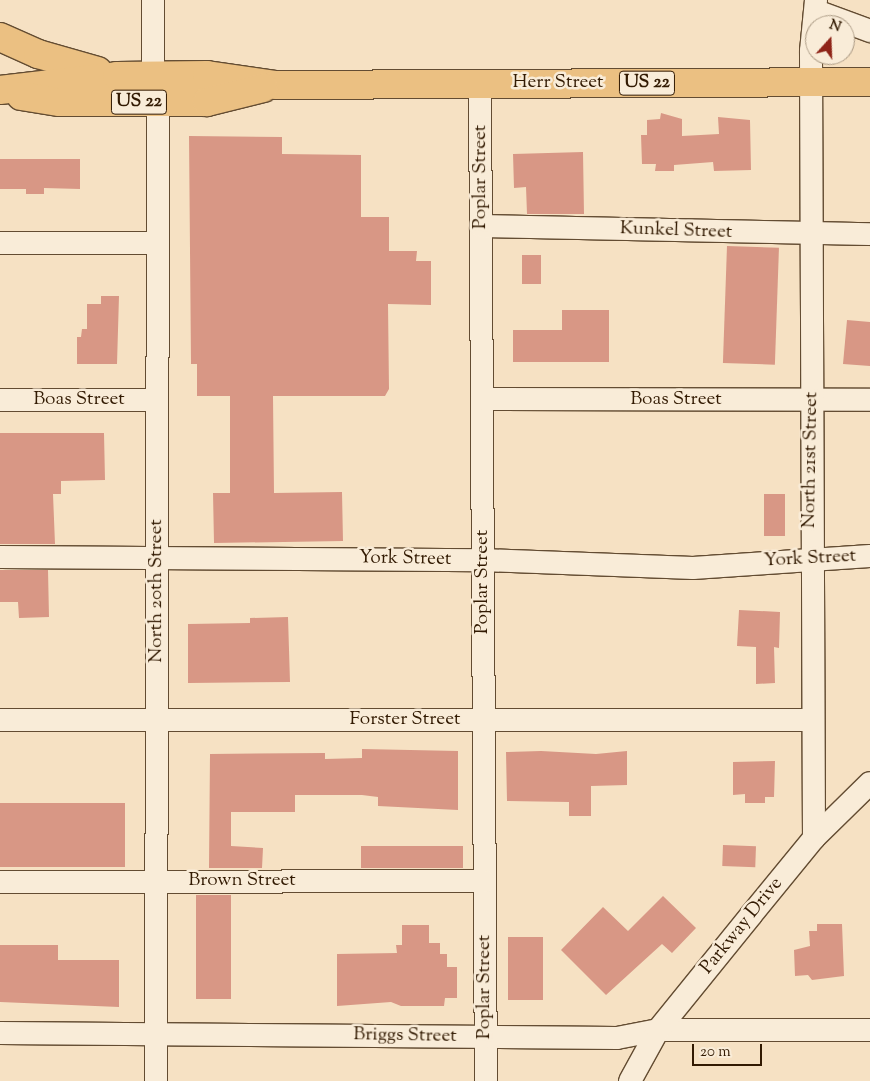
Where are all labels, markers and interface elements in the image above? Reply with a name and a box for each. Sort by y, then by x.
north arrow [805,15,855,65]
text: N [826,16,843,38]
road number: US 22 [618,68,676,99]
street label: Herr Street [512,72,604,94]
road number: US 22 [110,86,168,118]
street label: Poplar Street [470,125,492,229]
street label: Kunkel Street [619,218,733,244]
street label: Boas Street [33,389,125,411]
street label: Boas Street [630,389,722,411]
street label: North 21st Street [798,392,824,528]
street label: North 20th Street [146,519,168,663]
street label: Poplar Street [472,530,494,634]
street label: York Street [763,545,857,573]
street label: York Street [359,547,451,571]
street label: Forster Street [350,709,460,731]
street label: Brown Street [188,870,296,892]
street label: Parkway Drive [696,873,788,979]
street label: Poplar Street [474,935,496,1039]
street label: Briggs Street [353,1024,457,1048]
scale bar [695,1034,765,1066]
text: 20 m [700,1042,731,1063]

